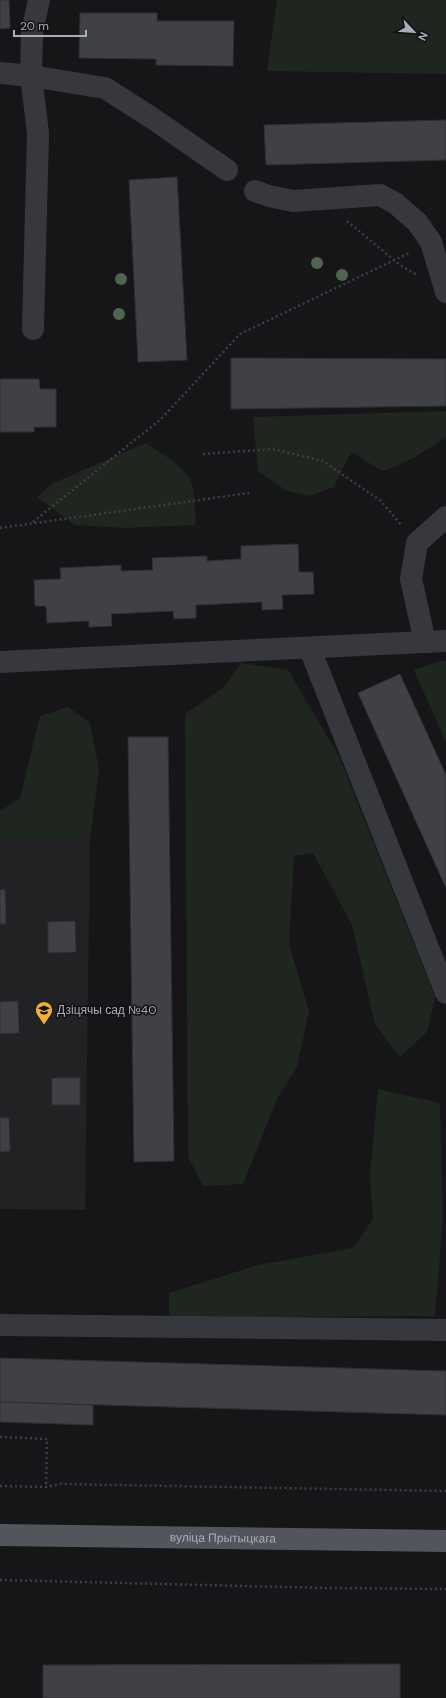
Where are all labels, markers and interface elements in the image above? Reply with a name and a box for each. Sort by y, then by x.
scale bar [14,12,86,38]
north arrow [394,12,434,52]
text: 20 m [20,18,49,34]
text: N [415,30,431,43]
school or university icon: Дзіцячы сад №40 [34,1000,54,1025]
place label: Дзіцячы сад №40 [57,1002,156,1018]
street label: вуліца Прытыцкага [170,1529,277,1547]

